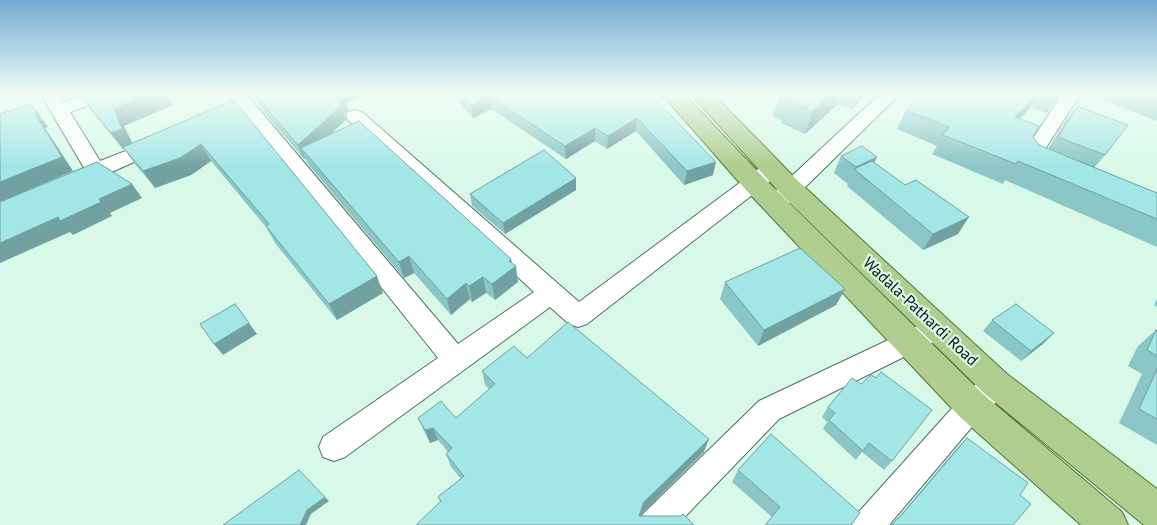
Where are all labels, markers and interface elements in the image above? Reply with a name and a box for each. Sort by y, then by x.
street label: Wadala-Pathardi Road [858,254,982,370]

